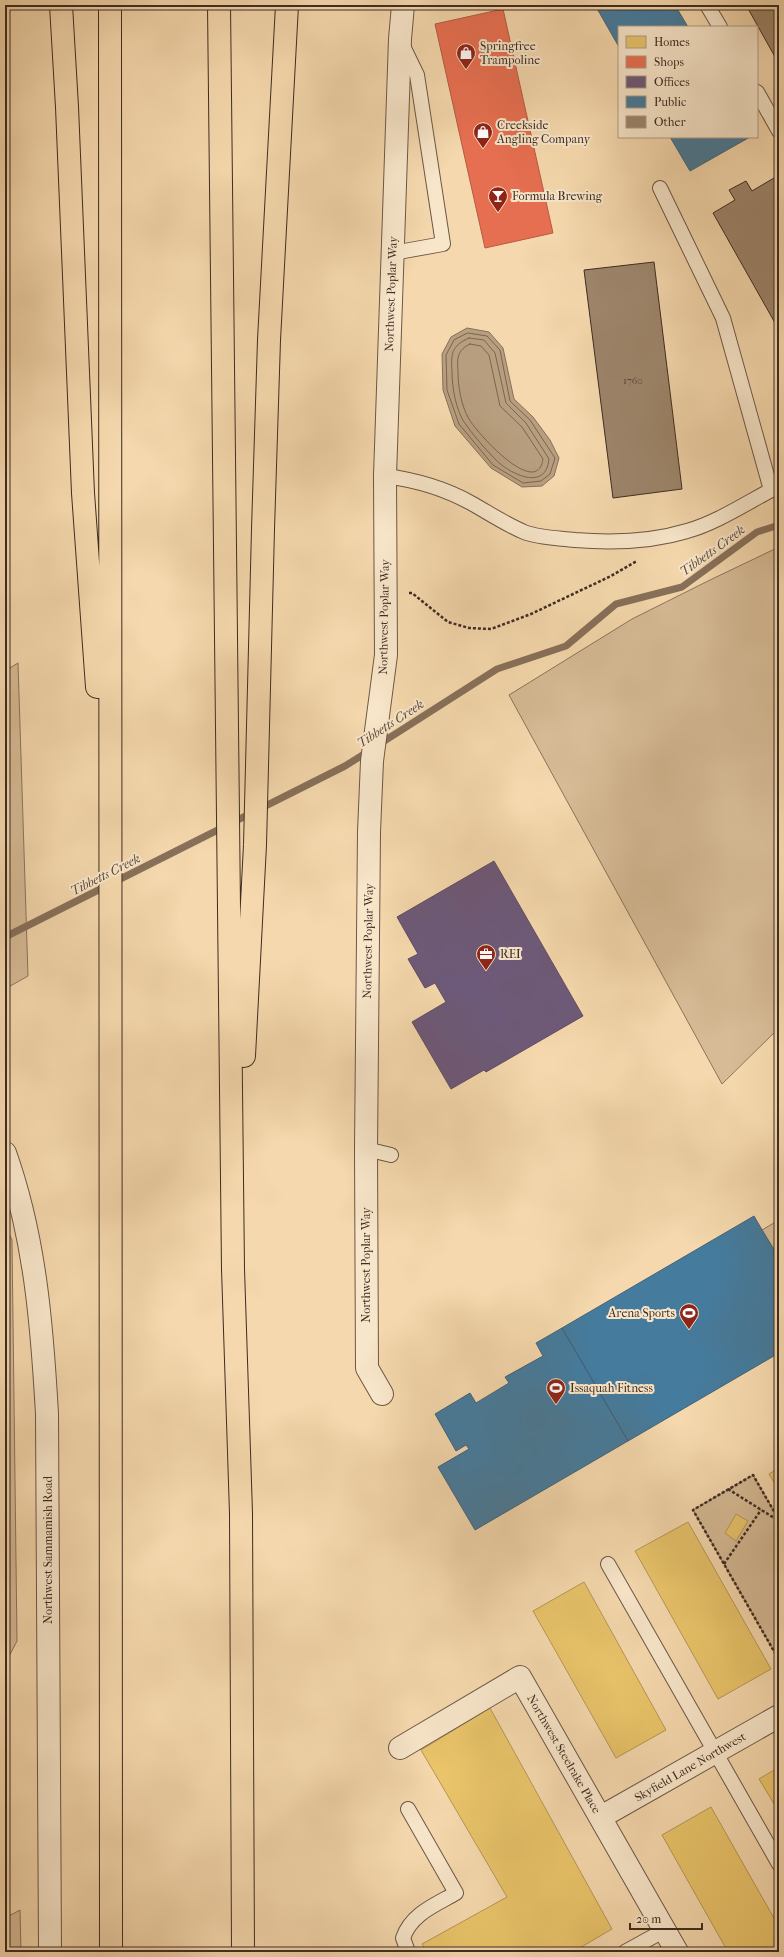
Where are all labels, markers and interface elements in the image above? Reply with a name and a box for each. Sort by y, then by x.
legend [618,26,758,138]
text: Homes [654,35,690,49]
place label: Springfree Trampoline [480,39,540,67]
shop icon: Springfree Trampoline [455,42,477,70]
text: Shops [654,55,684,69]
text: Offices [654,75,690,89]
text: Public [654,95,686,109]
text: Other [654,115,686,129]
place label: Creekside Angling Company [496,118,591,146]
shop icon: Creekside Angling Company [472,121,494,149]
bar icon: Formula Brewing [487,185,509,213]
place label: Formula Brewing [512,189,603,203]
street label: Northwest Poplar Way [382,235,400,352]
house number: 1760 [623,375,643,387]
water label: Tibbetts Creek [677,522,748,579]
street label: Northwest Poplar Way [376,559,392,675]
water label: Tibbetts Creek [354,696,427,750]
water label: Tibbetts Creek [68,850,143,898]
street label: Northwest Poplar Way [360,883,376,999]
office icon: REI [475,943,497,971]
place label: REI [500,947,521,961]
street label: Northwest Poplar Way [359,1207,373,1323]
sports icon: Arena Sports [678,1302,700,1330]
place label: Arena Sports [608,1306,676,1320]
sports icon: Issaquah Fitness [545,1377,567,1405]
place label: Issaquah Fitness [570,1381,653,1395]
street label: Northwest Sammamish Road [41,1476,55,1624]
street label: Northwest Steelrake Place [524,1692,604,1816]
street label: Skyfield Lane Northwest [632,1729,749,1805]
scale bar [630,1905,702,1931]
text: 20 m [636,1912,661,1926]

